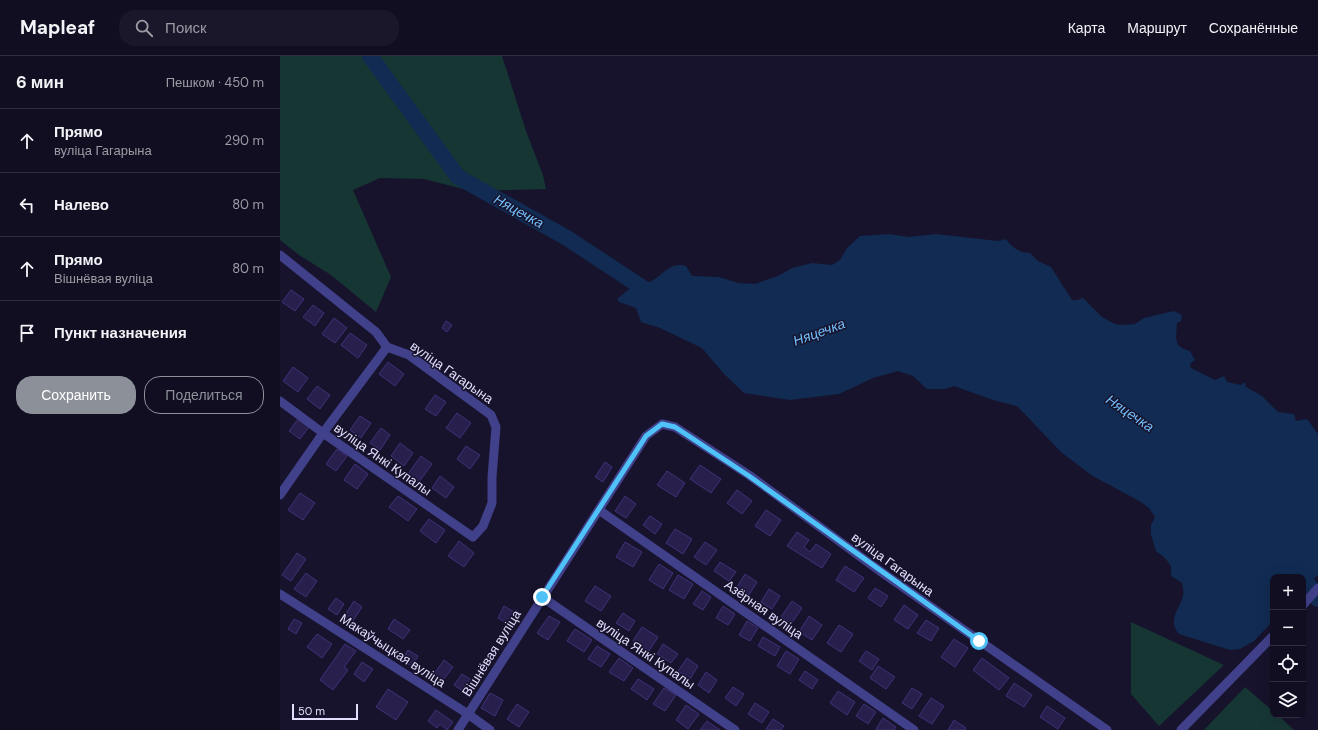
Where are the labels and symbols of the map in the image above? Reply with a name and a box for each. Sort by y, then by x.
water label: Няцечка [491,190,547,232]
water label: Няцечка [790,314,848,350]
street label: вуліца Гагарына [407,337,497,408]
water label: Няцечка [1102,390,1158,436]
street label: вуліца Янкі Купалы [331,419,435,499]
street label: вуліца Гагарына [848,529,938,600]
street label: Азёрная вуліца [721,576,807,643]
route end [533,588,551,606]
street label: Вішнёвая вуліца [458,606,525,700]
street label: Макаўчыцкая вуліца [336,610,450,692]
street label: вуліца Янкі Купалы [593,614,698,693]
route start [970,632,988,650]
scale bar [292,702,358,721]

